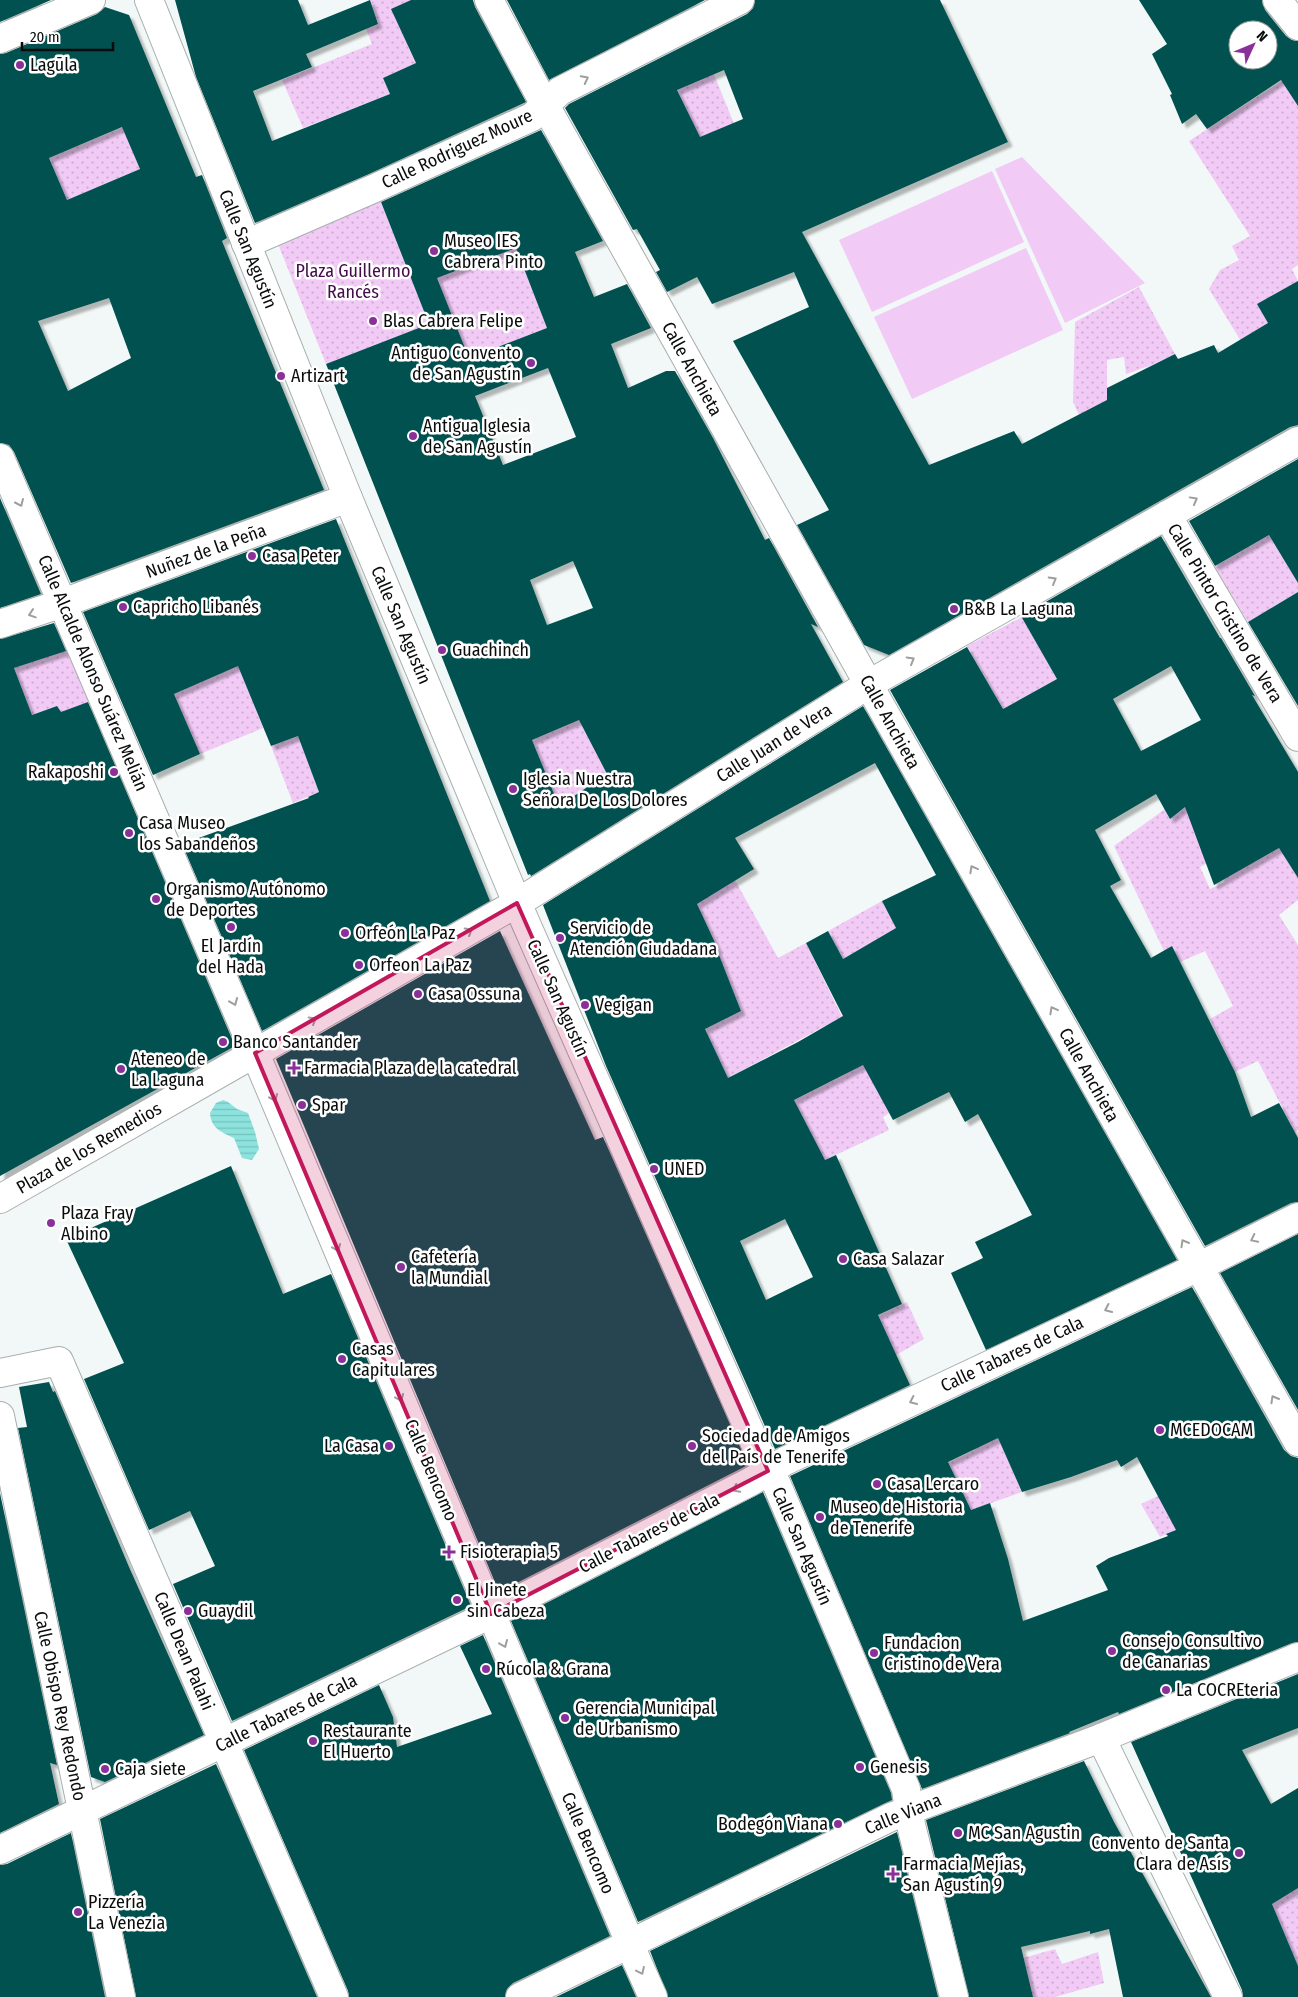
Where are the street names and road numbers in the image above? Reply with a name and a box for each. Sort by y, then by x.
street label: Calle Rodriguez Moure [378,104,536,194]
street label: Calle San Agustín [214,186,282,312]
street label: Calle Anchieta [657,318,727,420]
street label: Nuñez de la Peña [143,519,269,583]
street label: Calle Pintor Cristino de Vera [1163,519,1287,707]
street label: Calle Alcalde Alonso Suárez Melián [33,551,153,795]
street label: Calle San Agustín [366,563,436,687]
street label: Calle Anchieta [855,671,925,773]
street label: Calle Juan de Vera [712,699,836,787]
street label: Calle San Agustín [522,936,594,1060]
street label: Calle Anchieta [1054,1024,1124,1126]
street label: Plaza de los Remedios [12,1097,166,1199]
street label: Calle Tabares de Cala [937,1311,1087,1397]
street label: Calle Bencomo [400,1416,462,1524]
street label: Calle San Agustín [767,1484,837,1608]
street label: Calle Tabares de Cala [575,1488,723,1578]
street label: Calle Dean Palahi [149,1588,219,1714]
street label: Calle Obispo Rey Redondo [29,1609,91,1803]
street label: Calle Tabares de Cala [211,1669,361,1757]
street label: Calle Bencomo [557,1789,619,1897]
street label: Calle Viana [861,1789,945,1839]

